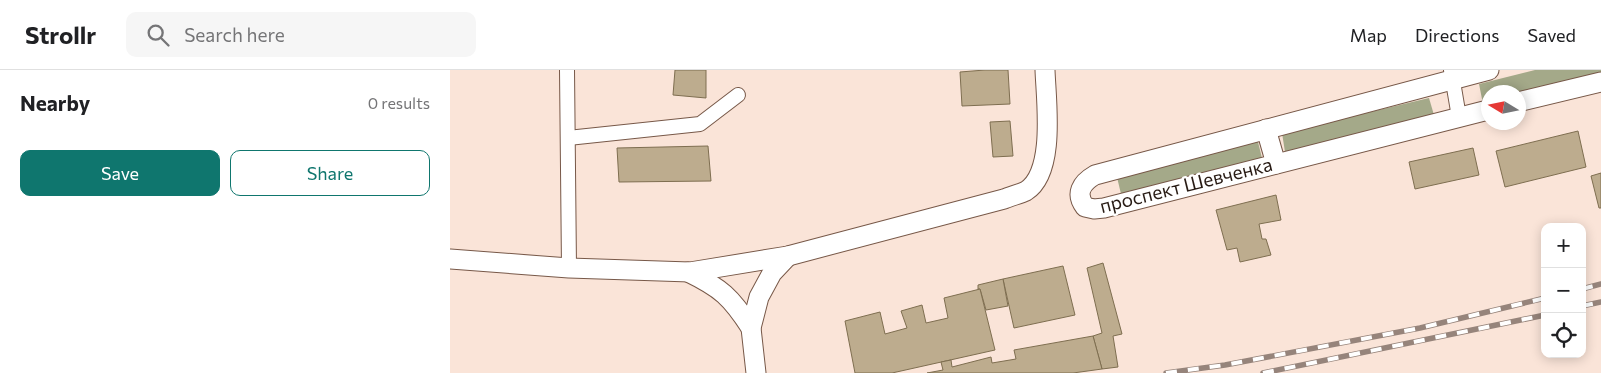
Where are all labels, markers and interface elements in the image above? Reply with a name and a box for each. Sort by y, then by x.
search box [126,12,476,57]
text: Strollr [25,20,96,49]
icon: search [144,21,172,49]
text: Search here [184,23,285,46]
text: Map [1350,24,1387,46]
text: Directions [1415,24,1499,46]
text: Saved [1527,24,1576,46]
north arrow [1481,85,1526,130]
text: Nearby [20,90,90,115]
text: 0 results [368,93,430,112]
button: Save [20,150,220,196]
button: Share [230,150,430,196]
street label: проспект Шевченка [1097,152,1275,217]
map controls [1541,223,1586,358]
button: + [1541,223,1586,268]
button: − [1541,268,1586,313]
button: locate [1541,313,1586,358]

